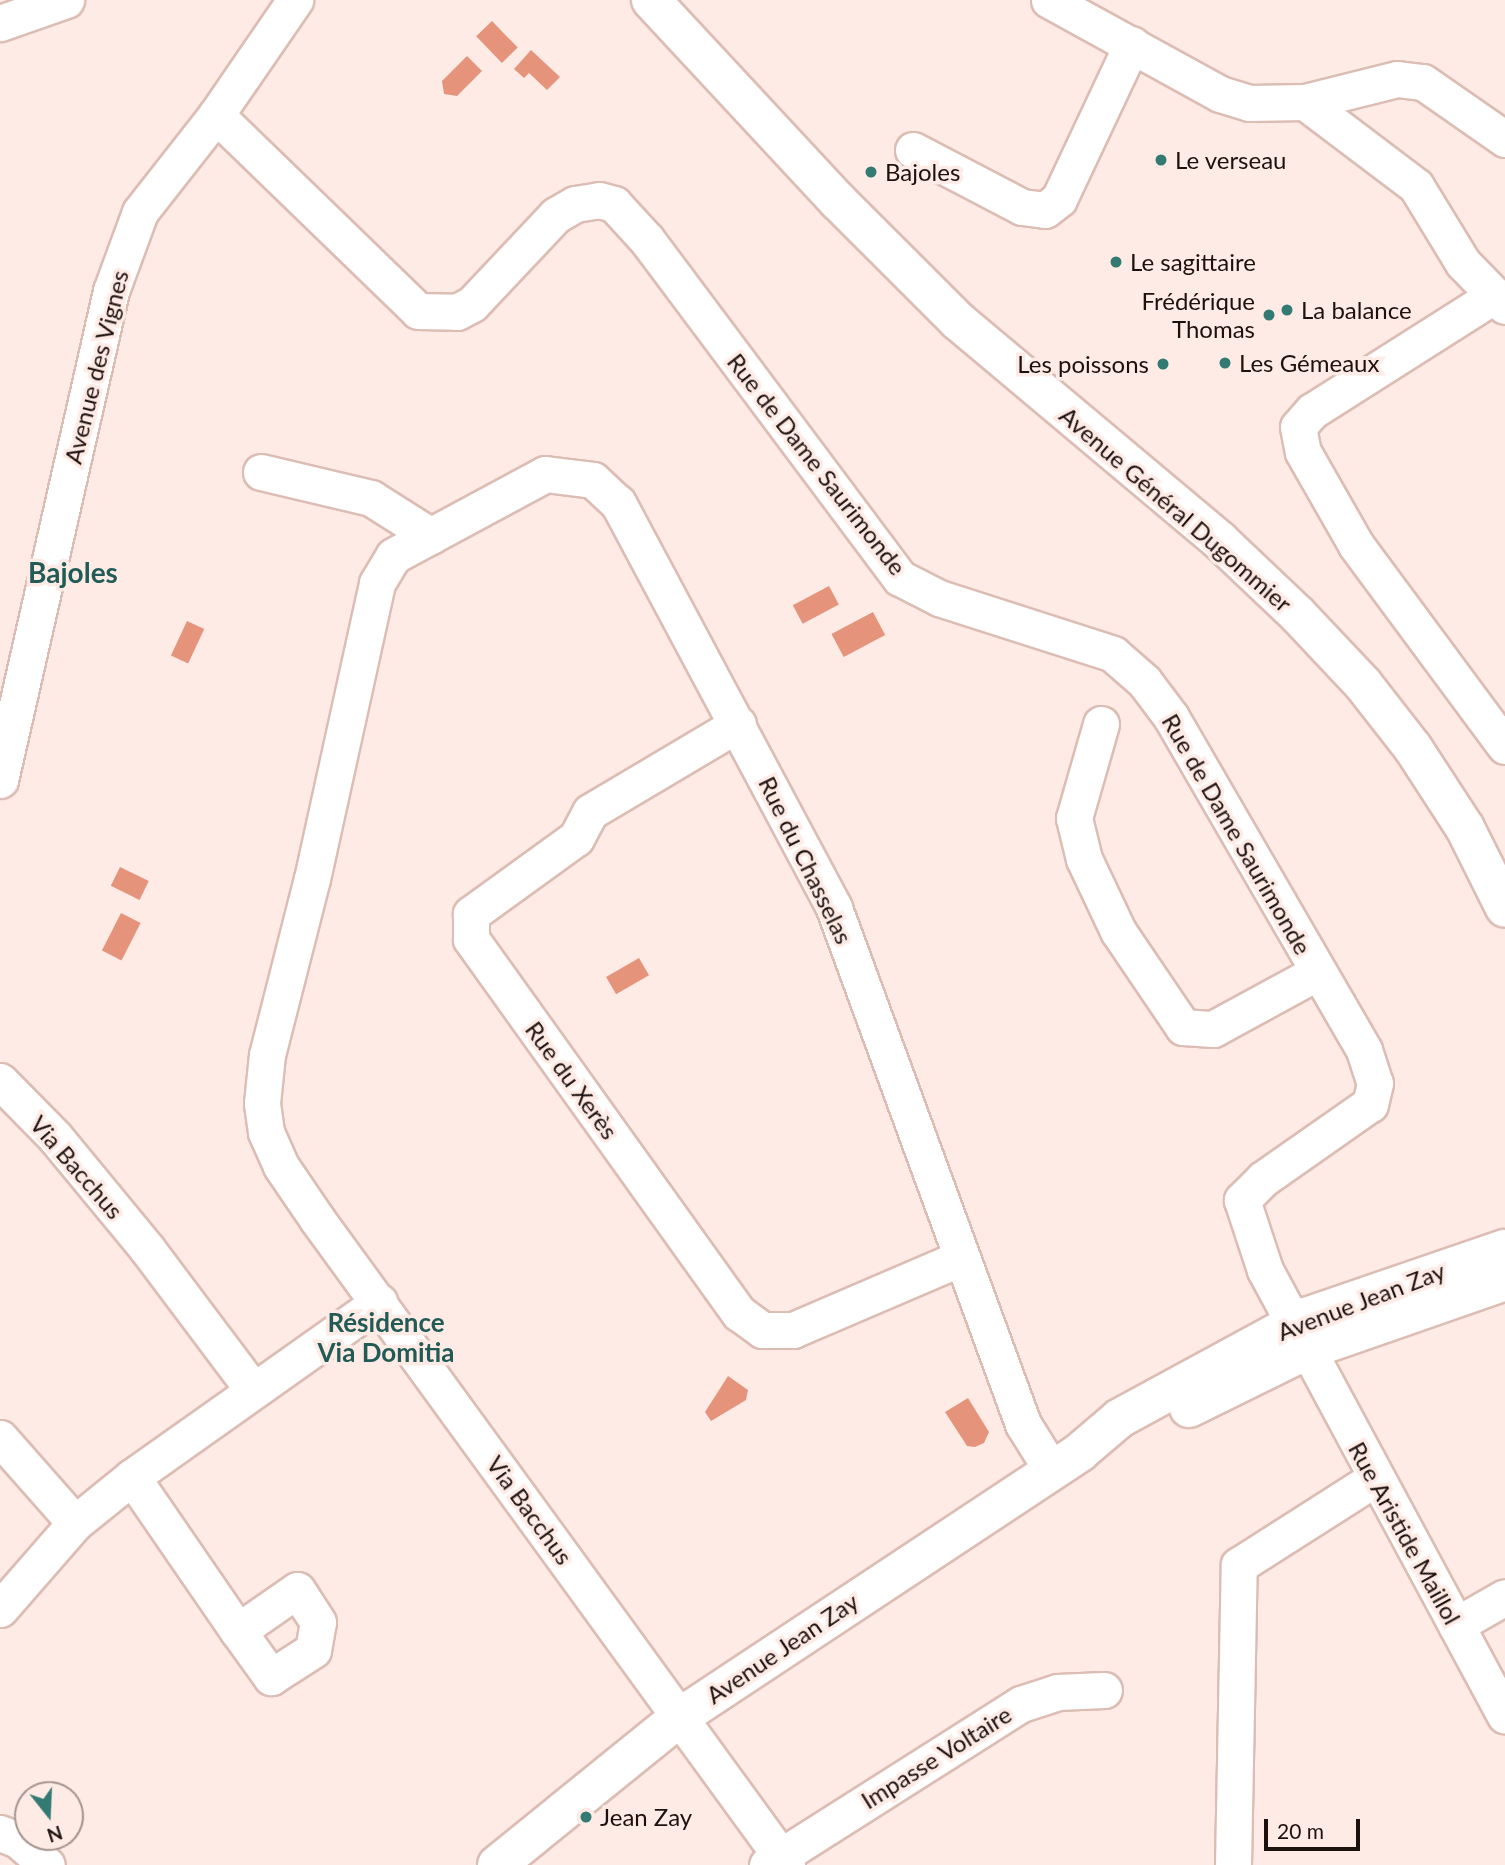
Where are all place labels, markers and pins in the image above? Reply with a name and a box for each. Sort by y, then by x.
place label: Le verseau [1175,146,1287,174]
marker: Le verseau [1153,152,1169,168]
place label: Bajoles [885,158,960,186]
marker: Bajoles [863,164,879,180]
place label: Le sagittaire [1130,248,1256,276]
marker: Le sagittaire [1108,254,1124,270]
place label: Frédérique Thomas [1141,287,1255,343]
place label: La balance [1301,296,1412,324]
marker: La balance [1279,302,1295,318]
marker: Frédérique Thomas [1261,307,1277,323]
place label: Les Gémeaux [1239,349,1379,377]
place label: Les poissons [1017,350,1149,378]
marker: Les Gémeaux [1217,355,1233,371]
marker: Les poissons [1155,356,1171,372]
place label: Jean Zay [600,1803,692,1831]
marker: Jean Zay [578,1809,594,1825]

